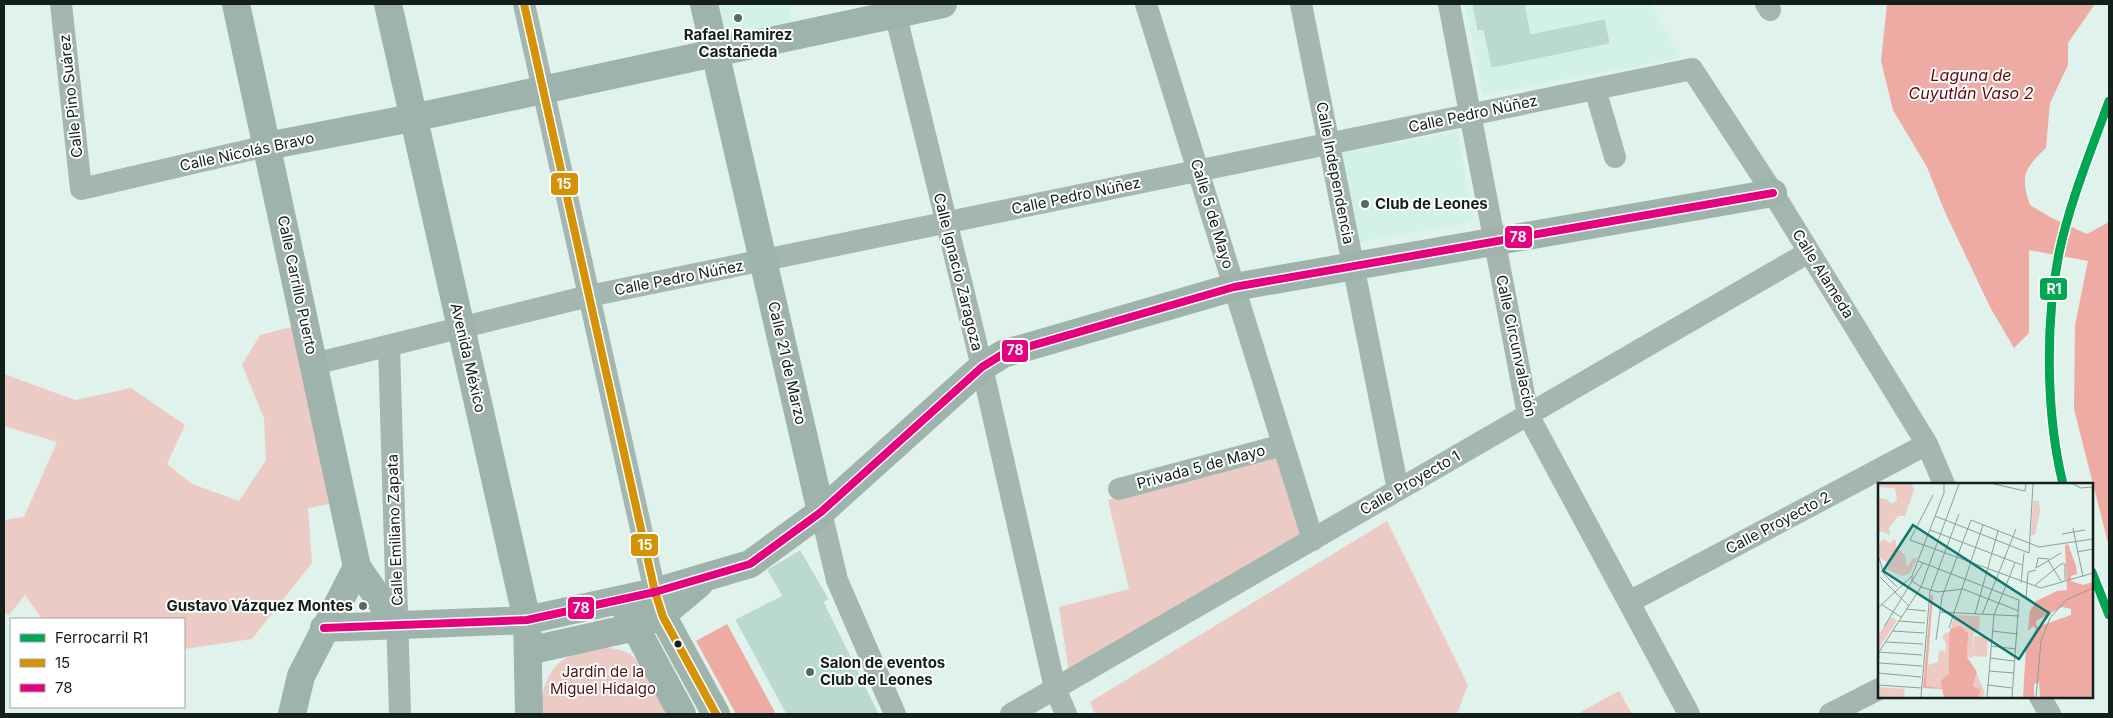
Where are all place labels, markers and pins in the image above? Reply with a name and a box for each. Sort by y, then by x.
marker: Rafael Ramirez Castañeda [732,12,744,24]
place label: Rafael Ramirez Castañeda [684,25,792,61]
place label: Club de Leones [1375,194,1488,213]
marker: Club de Leones [1359,198,1371,210]
place label: Gustavo Vázquez Montes [166,596,353,615]
marker: Gustavo Vázquez Montes [357,600,369,612]
unlabelled marker [673,639,683,649]
place label: Salon de eventos Club de Leones [820,653,945,689]
marker: Salon de eventos Club de Leones [804,666,816,678]

